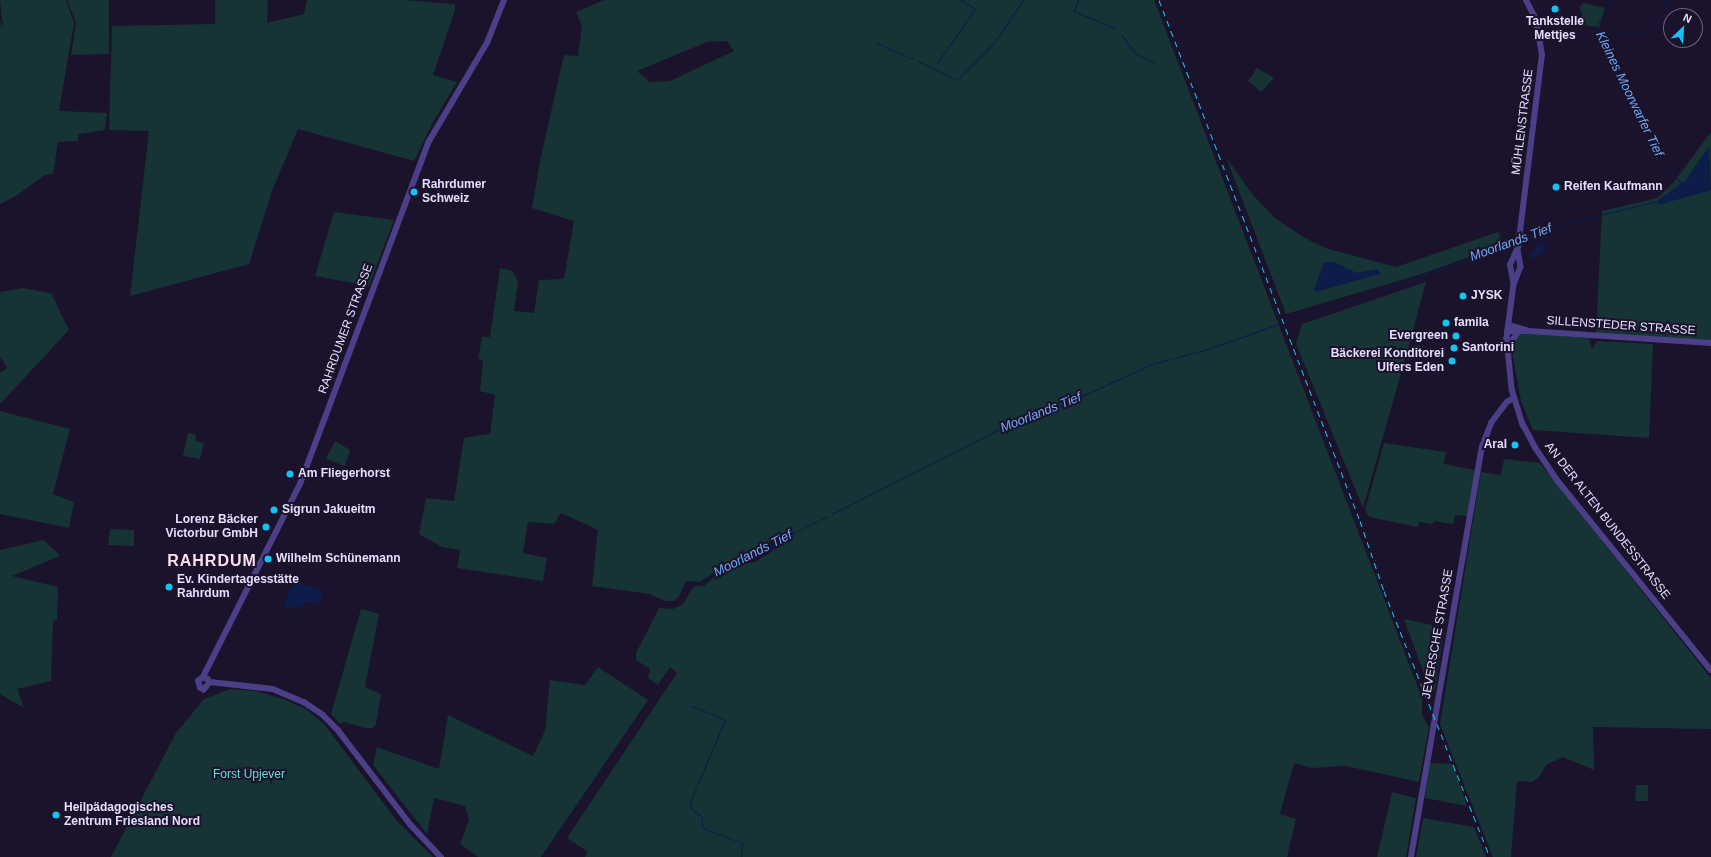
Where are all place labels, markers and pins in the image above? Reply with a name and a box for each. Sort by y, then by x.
marker: Tankstelle Mettjes [1550,4,1560,14]
place label: Tankstelle Mettjes [1526,15,1584,43]
place label: Rahrdumer Schweiz [422,178,486,206]
place label: Reifen Kaufmann [1564,180,1663,194]
marker: Reifen Kaufmann [1551,182,1561,192]
marker: Rahrdumer Schweiz [409,187,419,197]
place label: JYSK [1471,289,1502,303]
marker: JYSK [1458,291,1468,301]
place label: famila [1454,316,1489,330]
marker: famila [1441,318,1451,328]
place label: Evergreen [1389,329,1448,343]
marker: Evergreen [1451,331,1461,341]
place label: Santorini [1462,341,1514,355]
marker: Santorini [1449,343,1459,353]
place label: Bäckerei Konditorei Ulfers Eden [1331,347,1444,375]
marker: Bäckerei Konditorei Ulfers Eden [1447,356,1457,366]
place label: Aral [1484,438,1507,452]
marker: Aral [1510,440,1520,450]
place label: Am Fliegerhorst [298,467,390,481]
marker: Am Fliegerhorst [285,469,295,479]
place label: Sigrun Jakueitm [282,503,375,517]
marker: Sigrun Jakueitm [269,505,279,515]
place label: Lorenz Bäcker Victorbur GmbH [166,513,258,541]
marker: Lorenz Bäcker Victorbur GmbH [261,522,271,532]
place label: Wilhelm Schünemann [276,552,401,566]
marker: Wilhelm Schünemann [263,554,273,564]
place label: Ev. Kindertagesstätte Rahrdum [177,573,299,601]
marker: Ev. Kindertagesstätte Rahrdum [164,582,174,592]
place label: Heilpädagogisches Zentrum Friesland Nord [64,801,200,829]
marker: Heilpädagogisches Zentrum Friesland Nord [51,810,61,820]

